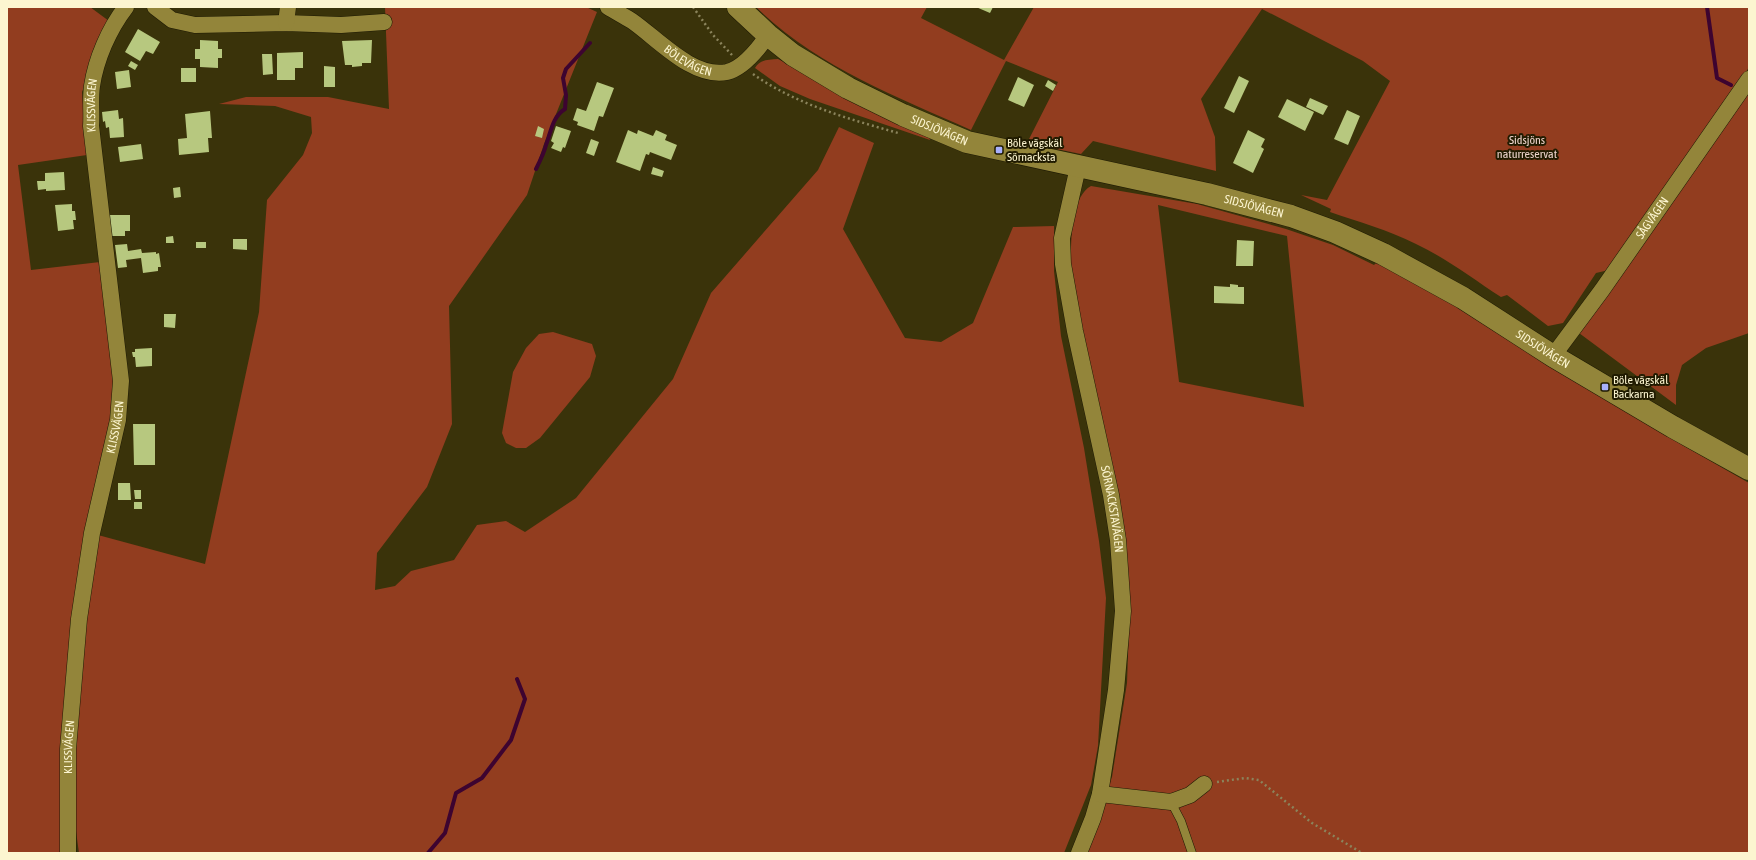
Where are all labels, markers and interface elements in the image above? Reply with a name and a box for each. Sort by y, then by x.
street label: BÖLEVÄGEN [661,42,713,79]
street label: KLISSVÄGEN [84,77,100,133]
street label: SIDSJÖVÄGEN [909,112,970,149]
park label: Sidsjöns naturreservat [1497,133,1558,161]
place label: Böle vägskäl Sörnacksta [1007,136,1063,164]
marker: Böle vägskäl Sörnacksta [994,145,1004,155]
street label: SIDSJÖVÄGEN [1223,192,1285,221]
street label: SÅGVÄGEN [1633,194,1671,241]
street label: SIDSJÖVÄGEN [1513,327,1572,371]
place label: Böle vägskäl Backarna [1613,373,1669,401]
marker: Böle vägskäl Backarna [1600,382,1610,392]
street label: KLISSVÄGEN [103,400,126,455]
street label: SÖRNACKSTAVÄGEN [1098,464,1126,553]
street label: KLISSVÄGEN [61,720,77,774]

